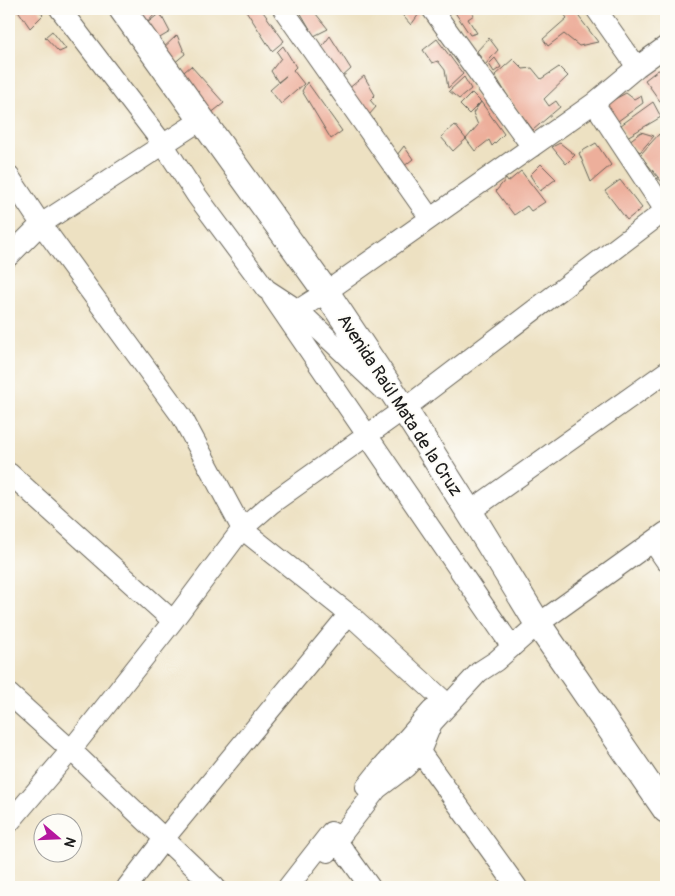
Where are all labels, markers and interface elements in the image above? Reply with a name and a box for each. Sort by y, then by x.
street label: Avenida Raúl Mata de la Cruz [332,310,467,501]
north arrow [32,814,82,864]
text: N [60,835,79,849]

